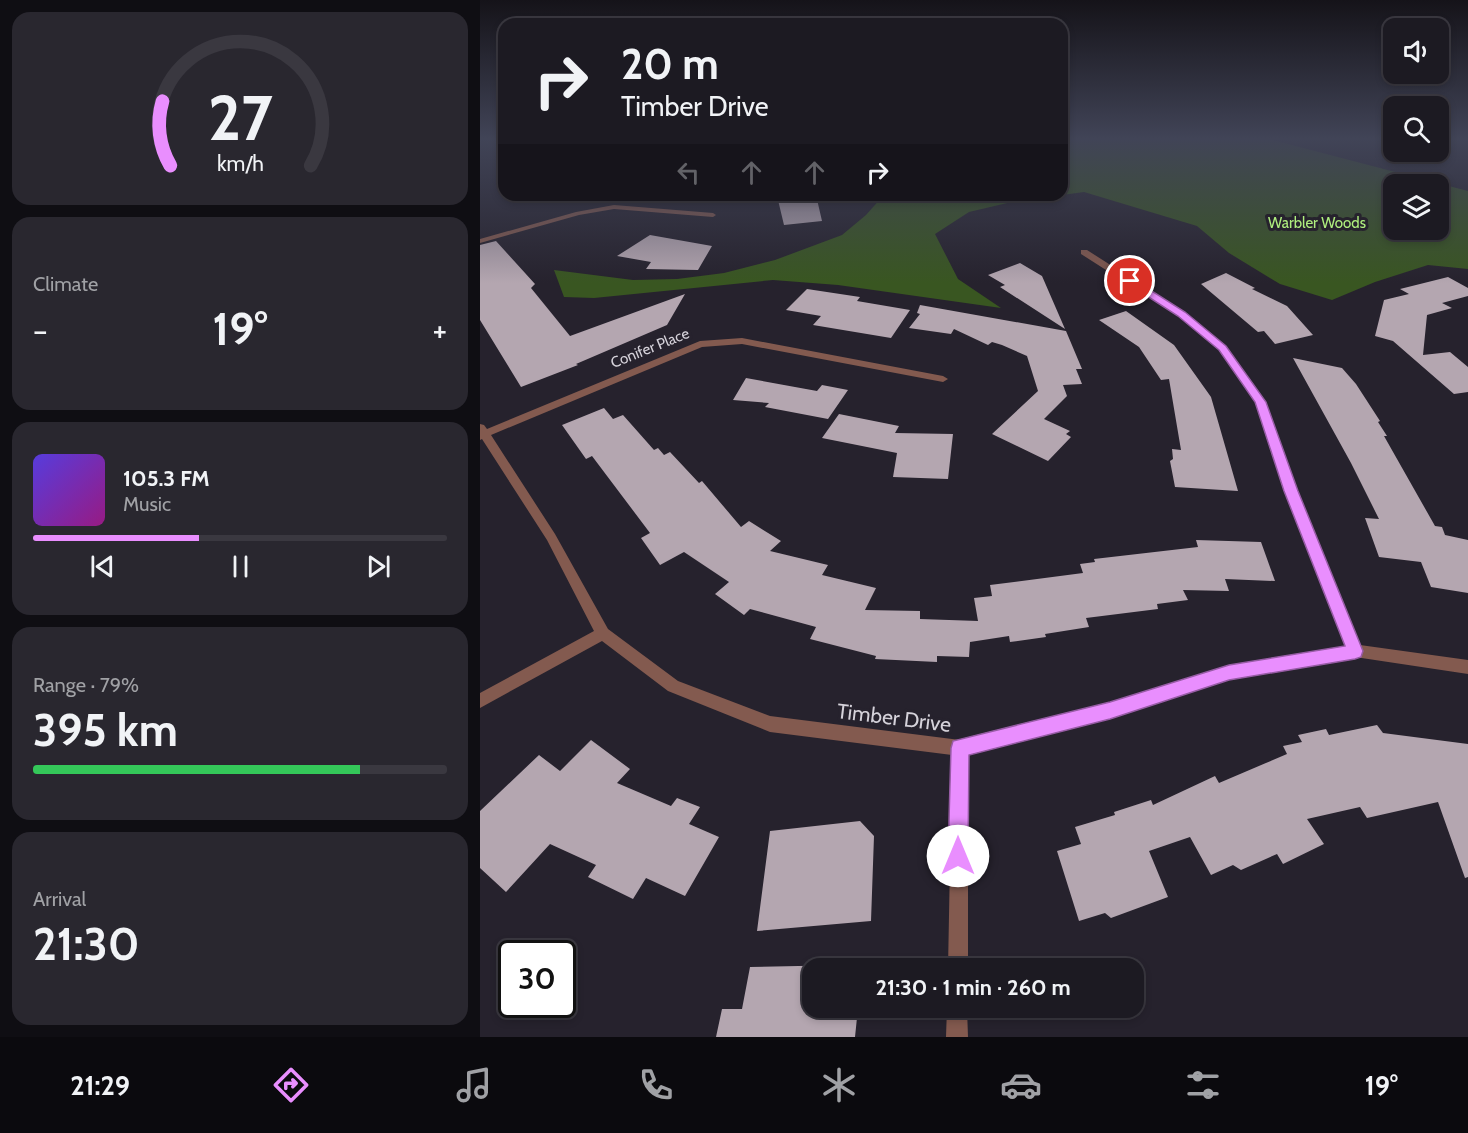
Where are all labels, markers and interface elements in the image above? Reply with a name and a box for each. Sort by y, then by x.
map controls [1383,18,1449,240]
button: sound [1383,18,1449,84]
text: 20 m [621,38,719,90]
icon: right [522,42,600,120]
text: 27 [208,80,273,156]
text: Timber Drive [621,90,769,123]
button: search [1383,96,1449,162]
text: km/h [217,150,263,176]
icon: left [672,156,705,189]
icon: ahead [735,156,768,189]
icon: ahead [798,156,831,189]
icon: right [861,156,894,189]
button: layers [1383,174,1449,240]
park label: Warbler Woods [1268,214,1366,232]
pin [1104,255,1155,306]
icon: arrive [1113,264,1146,297]
text: Climate [33,272,98,296]
text: 19° [213,302,267,356]
text: − [33,310,48,350]
text: + [432,310,447,350]
street label: Conifer Place [608,324,692,372]
text: 105.3 FM [123,465,210,492]
text: Music [123,492,171,516]
icon: previous [86,550,119,583]
icon: pause [224,550,257,583]
icon: next [362,550,395,583]
text: Range · 79% [33,673,139,697]
street label: Timber Drive [836,698,953,737]
text: 395 km [33,703,178,757]
position arrow [926,824,990,888]
text: Arrival [33,887,86,911]
text: 21:30 [33,917,139,971]
speed limit sign: 30 [498,940,576,1018]
text: 21:30 · 1 min · 260 m [875,974,1071,1001]
icon: directions [270,1064,312,1106]
icon: music [453,1064,495,1106]
icon: phone [635,1064,677,1106]
icon: climate [818,1064,860,1106]
icon: car [1000,1064,1042,1106]
icon: filters [1182,1064,1224,1106]
text: 21:29 [70,1069,130,1102]
text: 19° [1365,1069,1398,1102]

